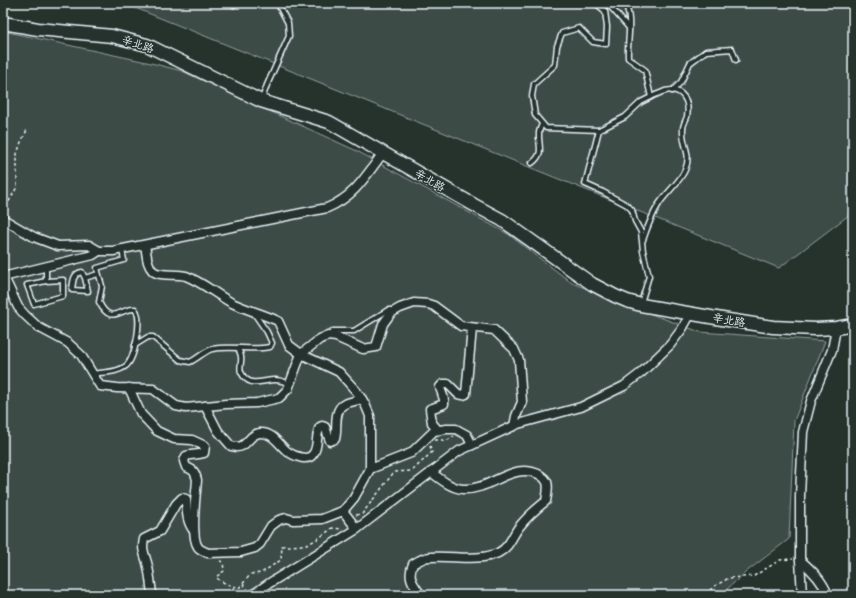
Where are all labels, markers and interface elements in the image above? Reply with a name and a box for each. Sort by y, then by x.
street label: 辛北路 [120,32,156,56]
street label: 辛北路 [412,166,448,194]
street label: 辛北路 [712,311,746,329]

